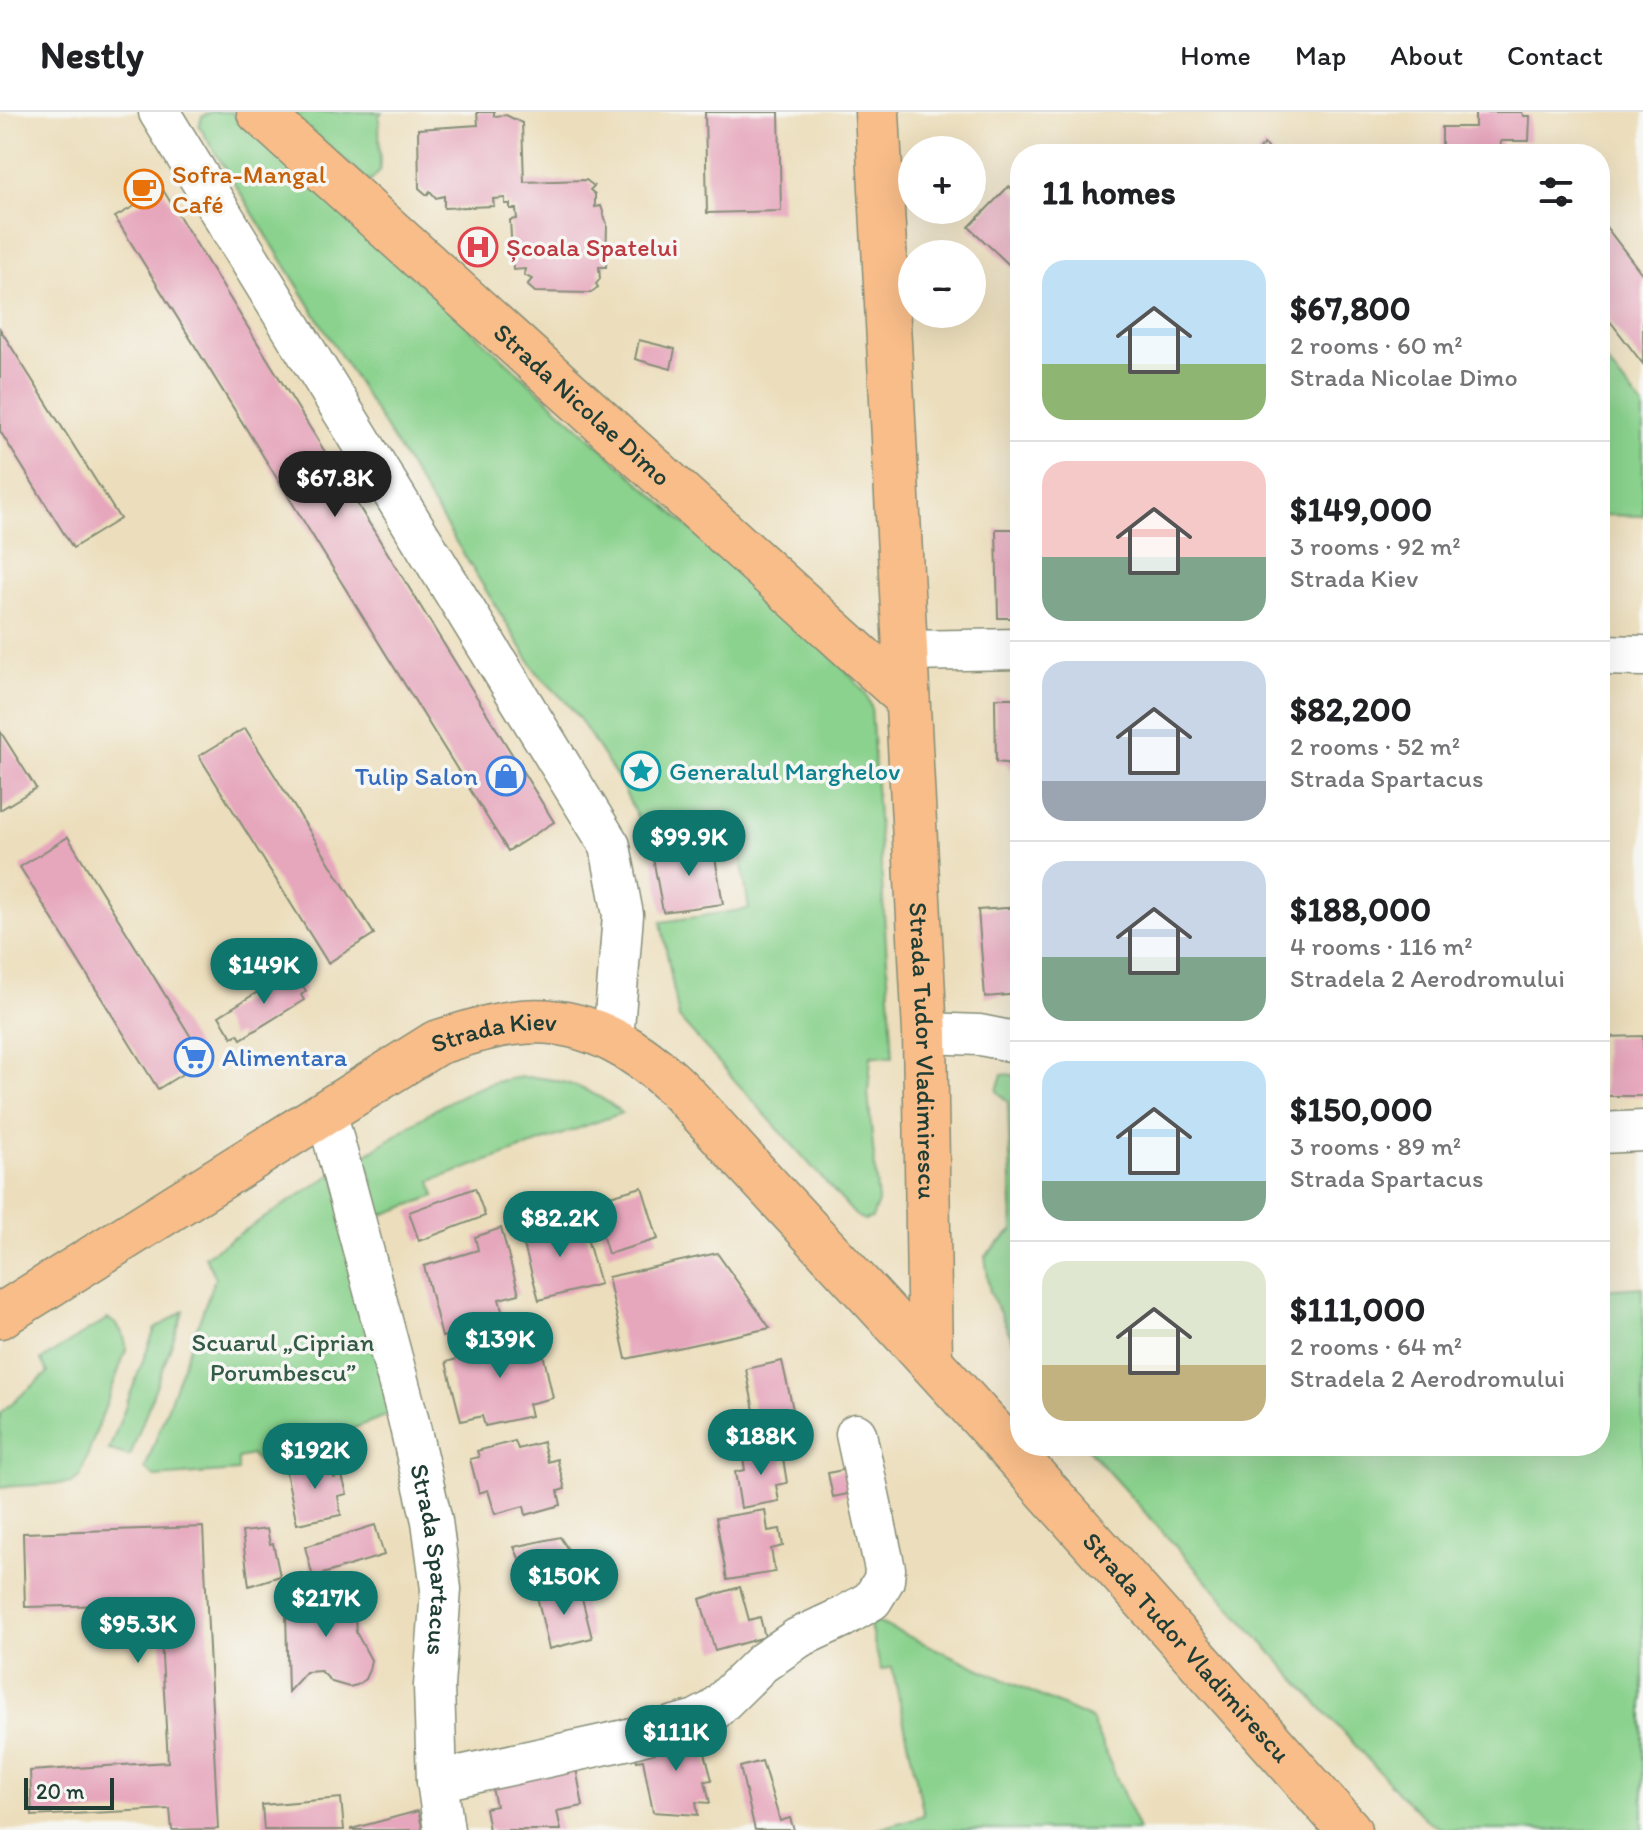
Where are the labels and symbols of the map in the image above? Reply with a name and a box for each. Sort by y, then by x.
place label: Sofra-Mangal Café [172,158,326,220]
cafe icon: Sofra-Mangal Café [123,168,165,210]
hospital icon: Școala Spatelui [457,226,499,268]
place label: Școala Spatelui [506,231,678,263]
street label: Strada Nicolae Dimo [487,316,678,493]
pin: $67.8K [270,451,400,519]
place icon: Generalul Marghelov [620,750,662,792]
shop icon: Tulip Salon [485,755,527,797]
place label: Generalul Marghelov [669,755,900,787]
place label: Tulip Salon [355,760,478,792]
pin: $99.9K [624,810,754,878]
street label: Strada Tudor Vladimirescu [902,901,944,1200]
pin: $149K [208,938,320,1006]
street label: Strada Kiev [427,1005,558,1060]
supermarket icon: Alimentara [173,1036,215,1078]
place label: Alimentara [222,1041,348,1073]
pin: $82.2K [495,1191,625,1259]
pin: $139K [444,1312,556,1380]
park label: Scuarul „Ciprian Porumbescu” [192,1326,375,1388]
pin: $188K [705,1409,817,1477]
pin: $192K [259,1423,371,1491]
street label: Strada Spartacus [403,1461,457,1657]
street label: Strada Tudor Vladimirescu [1076,1525,1297,1769]
pin: $150K [508,1549,620,1617]
pin: $217K [270,1571,382,1639]
pin: $95.3K [73,1597,203,1665]
pin: $111K [620,1705,732,1773]
scale bar [24,1774,114,1810]

